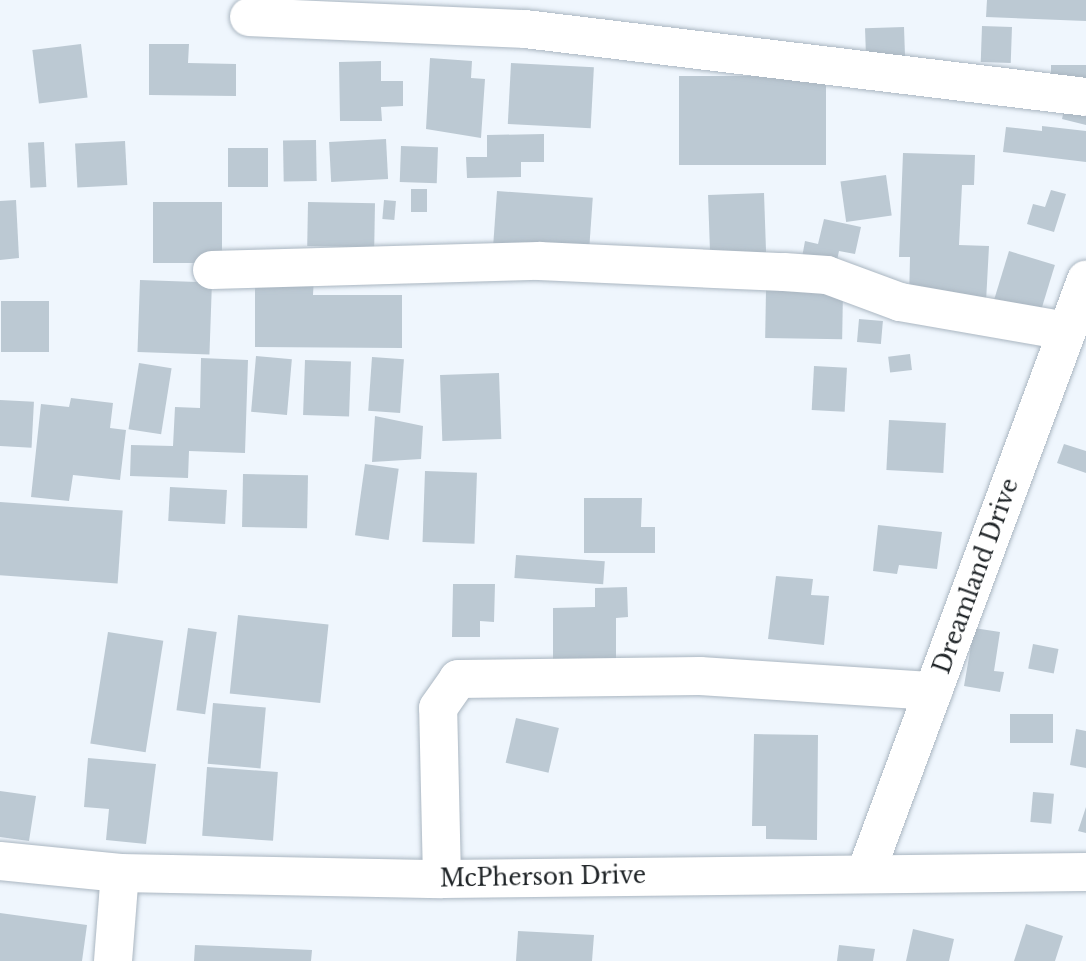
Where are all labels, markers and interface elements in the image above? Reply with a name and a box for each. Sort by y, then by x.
street label: Dreamland Drive [928,475,1024,677]
street label: McPherson Drive [440,861,646,893]

